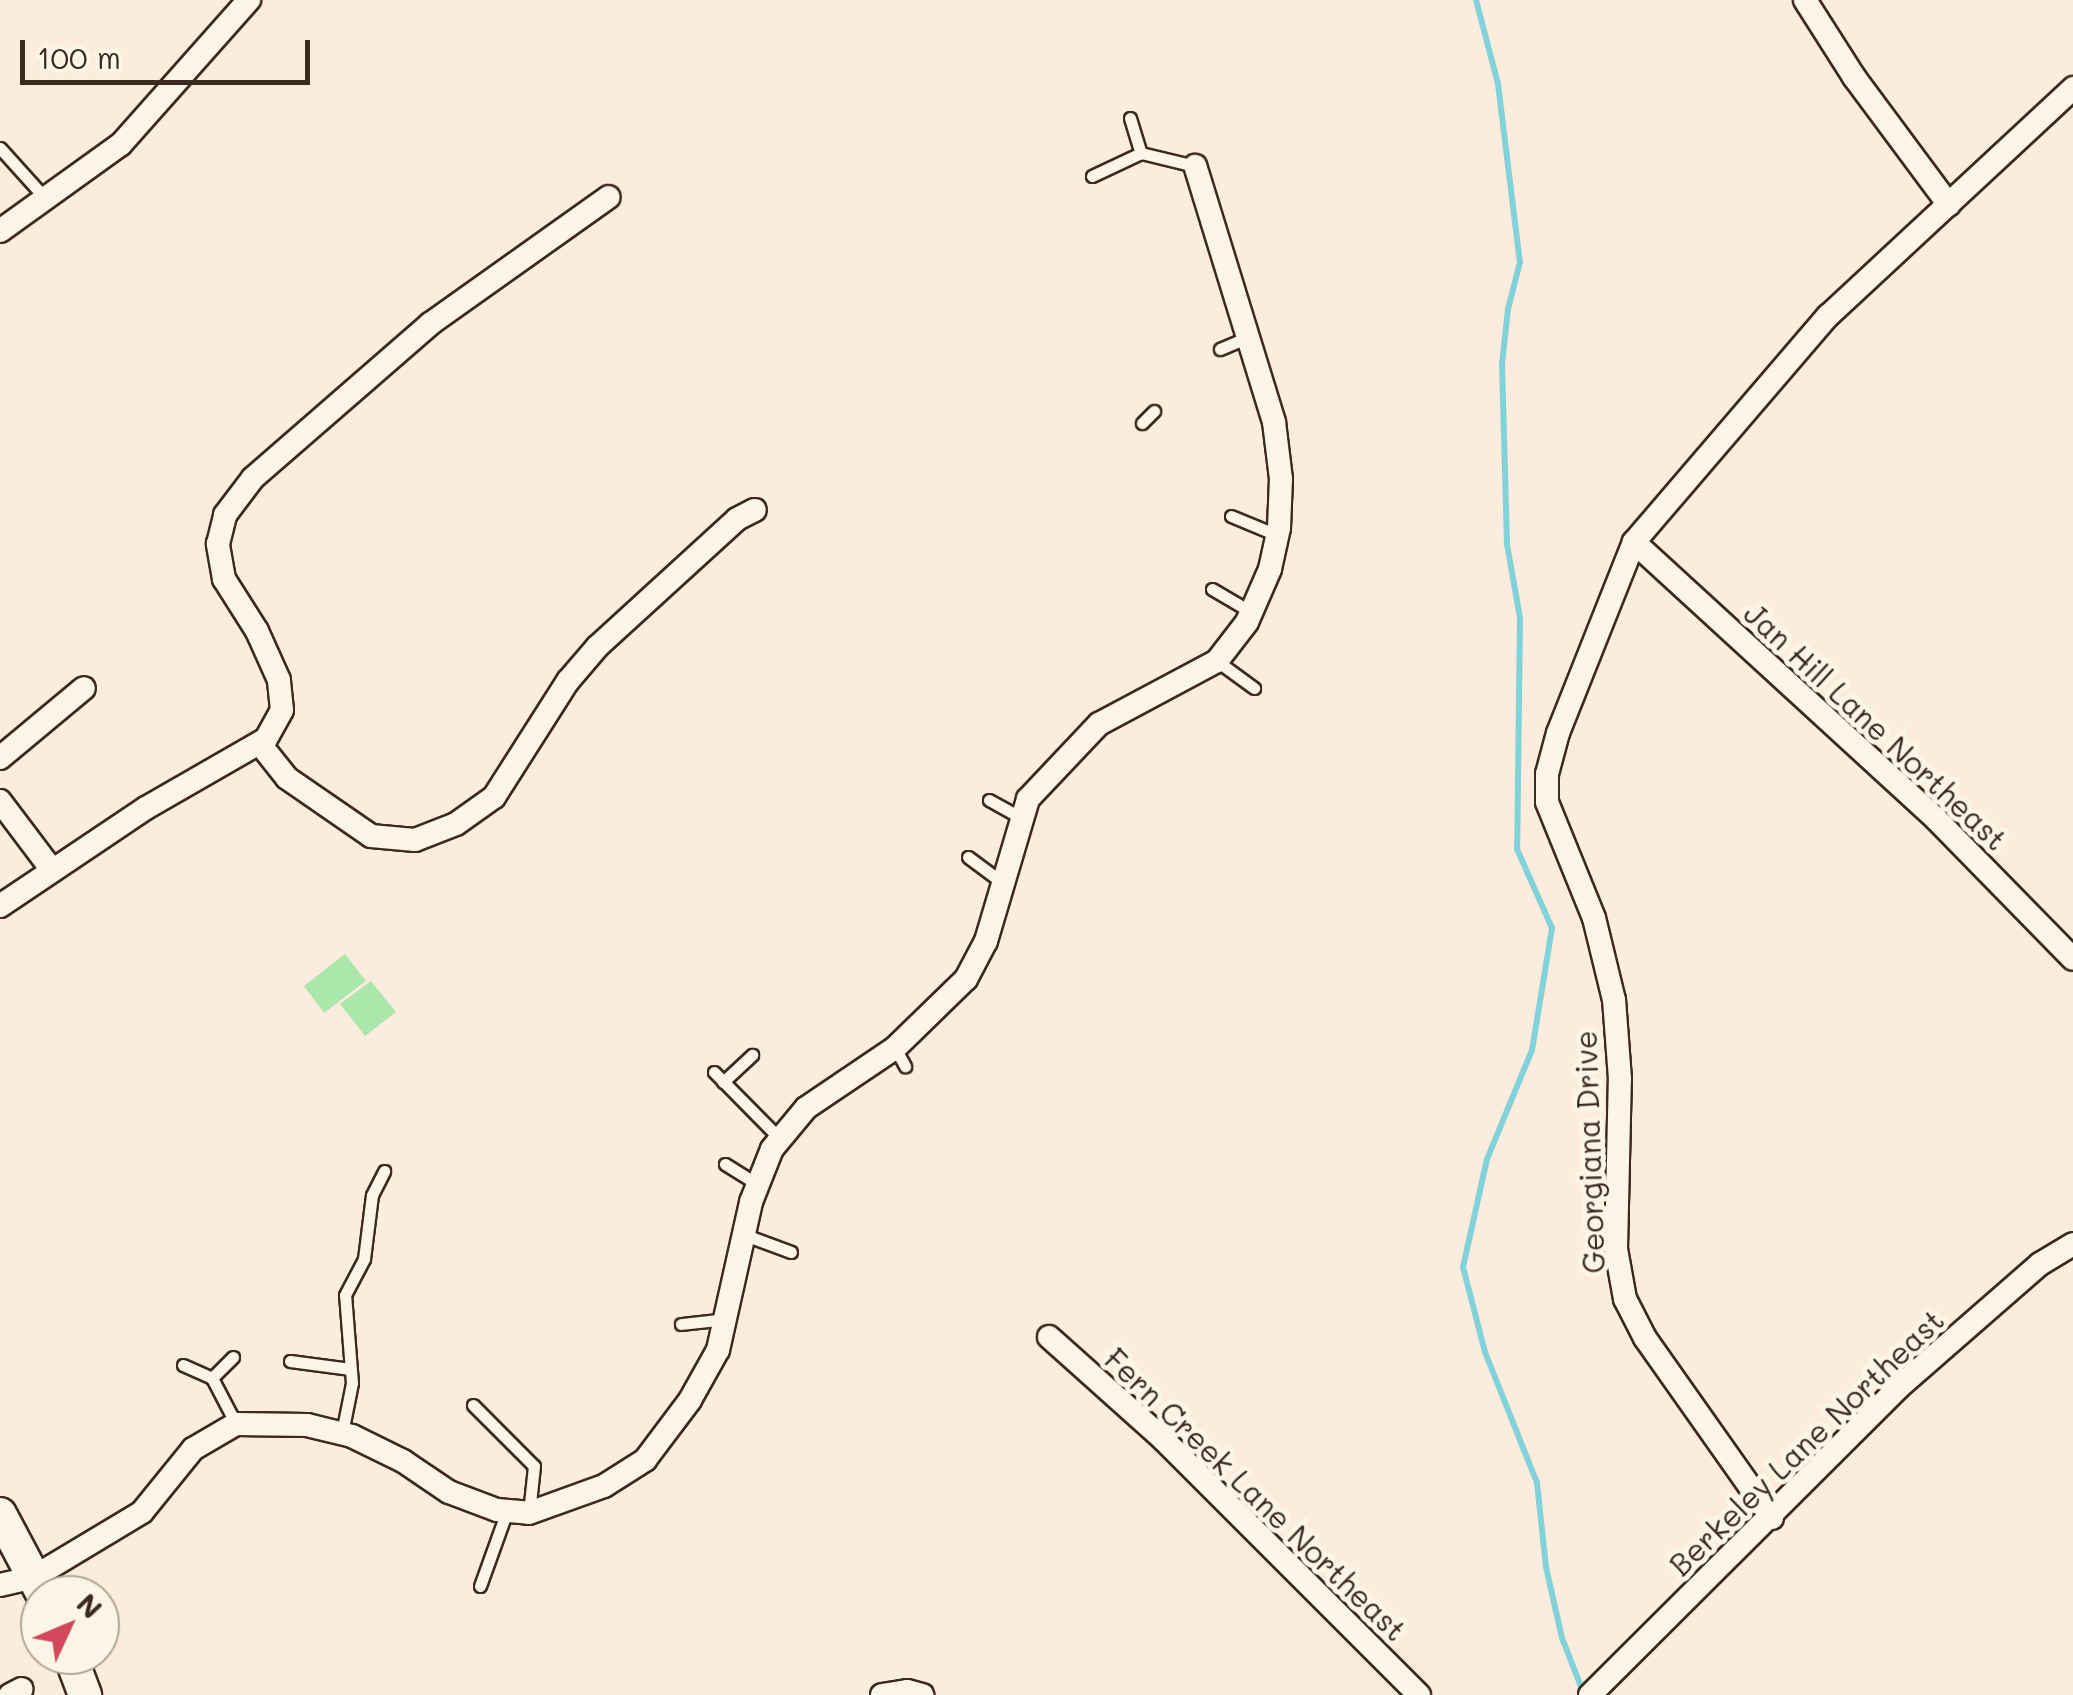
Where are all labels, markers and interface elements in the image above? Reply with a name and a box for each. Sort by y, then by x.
scale bar [25,20,315,82]
text: 100 m [37,37,121,77]
street label: Jan Hill Lane Northeast [1737,595,2015,857]
street label: Georgiana Drive [1567,1030,1611,1274]
street label: Berkeley Lane Northeast [1661,1301,1951,1583]
street label: Fern Creek Lane Northeast [1098,1340,1414,1648]
north arrow [20,1575,120,1675]
text: N [70,1585,110,1626]

